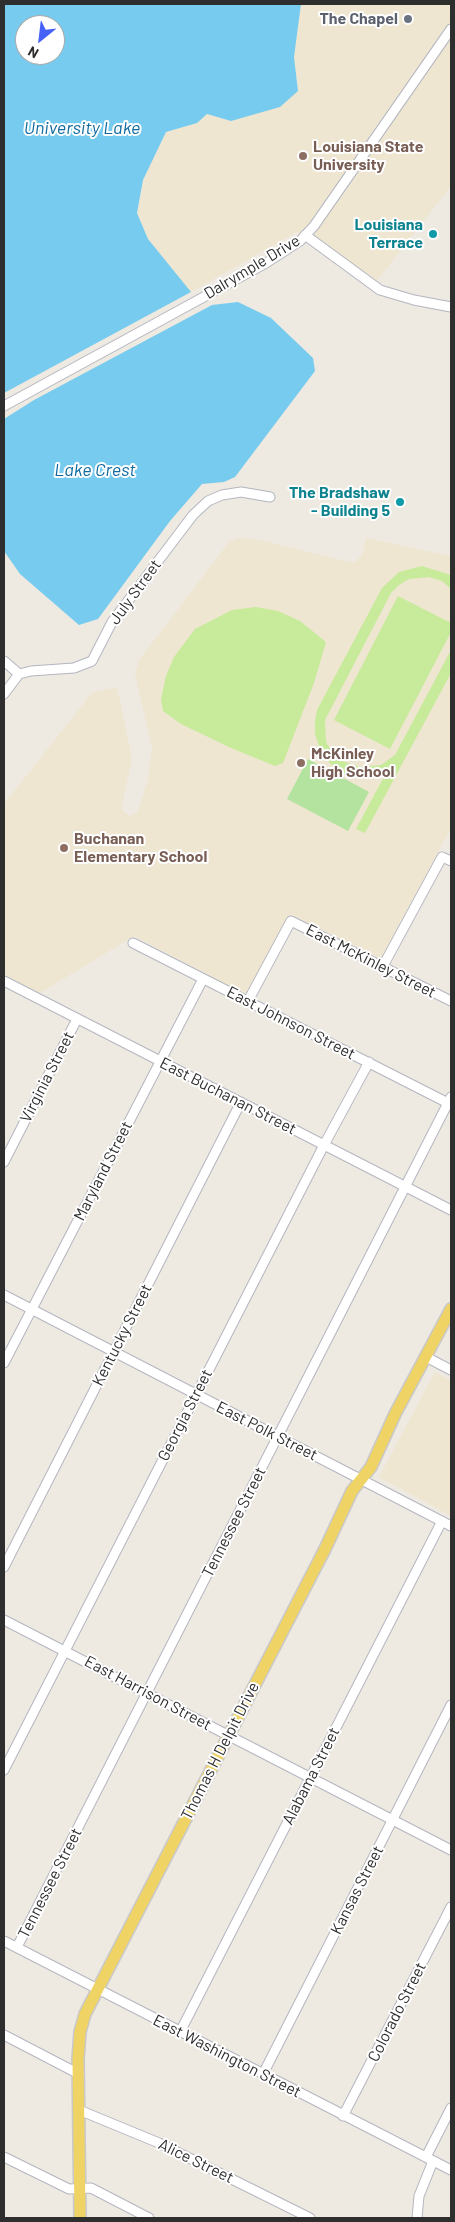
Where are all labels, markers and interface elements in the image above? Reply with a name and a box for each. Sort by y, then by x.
place label: The Chapel [319,9,398,29]
marker: The Chapel [402,13,414,25]
north arrow [15,15,65,65]
text: N [25,43,41,62]
water label: University Lake [24,117,140,139]
place label: Louisiana State University [313,137,423,175]
marker: Louisiana State University [297,150,309,162]
place label: Louisiana Terrace [354,215,423,253]
marker: Louisiana Terrace [427,228,439,240]
street label: Dalrymple Drive [201,231,303,303]
water label: Lake Crest [54,459,136,481]
place label: The Bradshaw - Building 5 [289,483,390,521]
marker: The Bradshaw - Building 5 [394,496,406,508]
street label: July Street [105,556,165,628]
place label: McKinley High School [311,744,395,782]
marker: McKinley High School [295,757,307,769]
place label: Buchanan Elementary School [74,829,207,867]
marker: Buchanan Elementary School [58,842,70,854]
street label: East McKinley Street [303,920,439,1002]
street label: East Johnson Street [224,982,358,1064]
street label: Virginia Street [16,1028,78,1126]
street label: East Buchanan Street [157,1053,299,1139]
street label: Maryland Street [70,1118,136,1224]
street label: Kentucky Street [88,1281,156,1389]
street label: Georgia Street [154,1366,216,1464]
street label: East Polk Street [213,1397,321,1465]
street label: Tennessee Street [198,1464,270,1580]
street label: East Harrison Street [81,1651,215,1735]
street label: Thomas H Delpit Drive [177,1679,263,1823]
street label: Alabama Street [278,1724,344,1828]
street label: Tennessee Street [14,1825,86,1941]
street label: Kansas Street [326,1842,388,1938]
street label: Colorado Street [364,1959,430,2065]
street label: East Washington Street [150,2010,304,2102]
street label: Alice Street [155,2135,237,2187]

